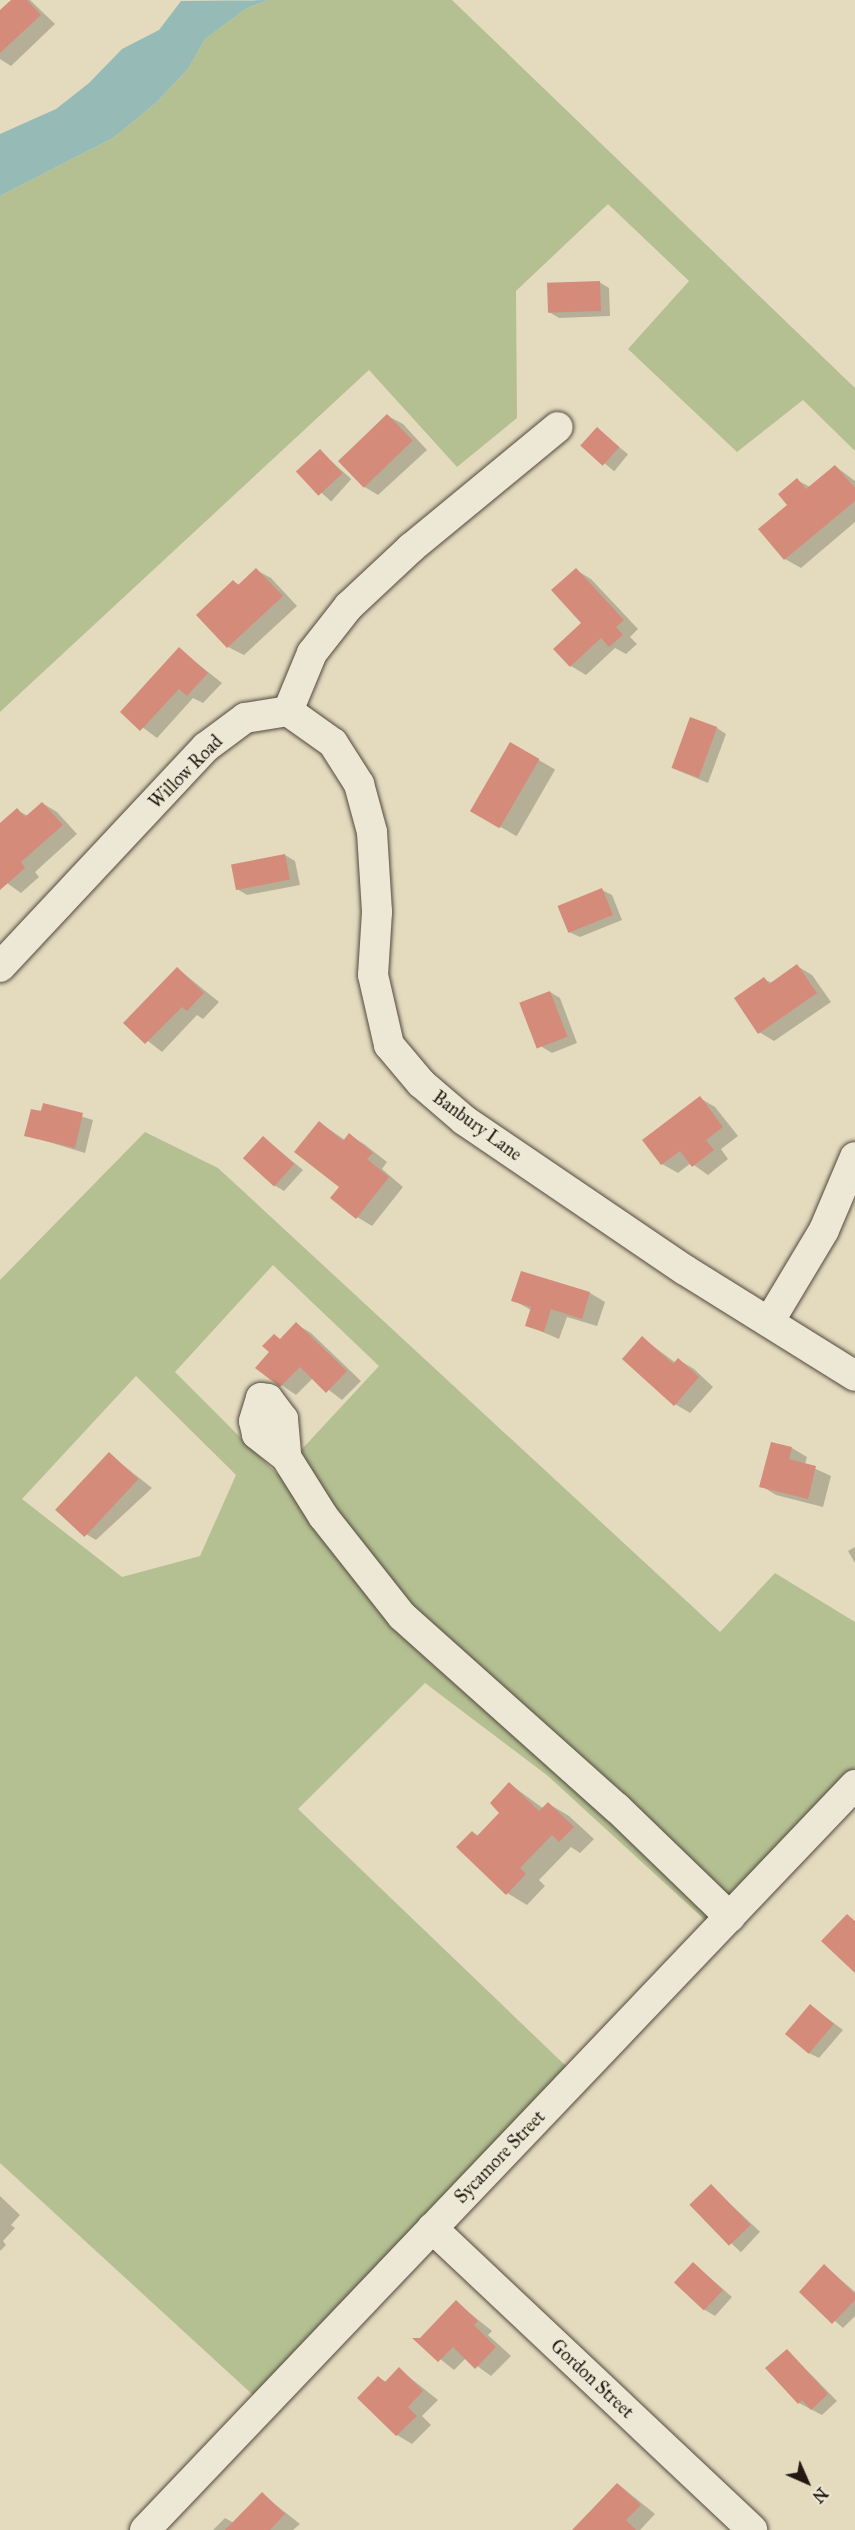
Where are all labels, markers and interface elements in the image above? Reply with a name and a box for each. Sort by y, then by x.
street label: Willow Road [145,731,227,813]
street label: Banbury Lane [428,1087,526,1165]
street label: Sycamore Street [450,2106,550,2208]
street label: Gordon Street [546,2335,638,2423]
north arrow [777,2452,837,2512]
text: N [809,2484,832,2507]

